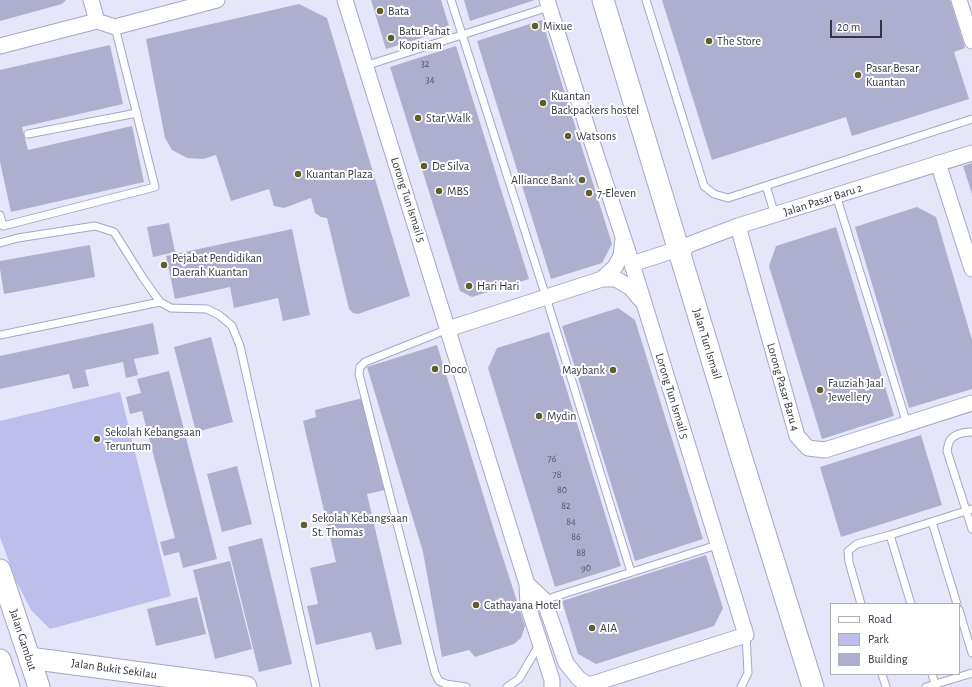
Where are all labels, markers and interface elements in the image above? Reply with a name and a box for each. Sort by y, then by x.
place label: Bata [388,4,409,18]
marker: Bata [375,6,385,16]
scale bar [832,12,884,38]
place label: Mixue [543,19,572,33]
marker: Mixue [530,21,540,31]
text: 20 m [837,21,860,33]
place label: Batu Pahat Kopitiam [399,24,450,52]
marker: Batu Pahat Kopitiam [386,33,396,43]
place label: The Store [717,34,761,48]
marker: The Store [704,36,714,46]
house number: 32 [421,58,429,70]
place label: Pasar Besar Kuantan [866,61,919,89]
marker: Pasar Besar Kuantan [853,70,863,80]
house number: 34 [426,74,434,86]
place label: Kuantan Backpackers hostel [551,89,639,117]
marker: Kuantan Backpackers hostel [538,98,548,108]
place label: Star Walk [426,111,471,125]
marker: Star Walk [413,113,423,123]
place label: Watsons [576,129,616,143]
marker: Watsons [563,131,573,141]
street label: Lorong Tun Ismail 5 [387,156,429,244]
place label: De Silva [432,159,469,173]
marker: De Silva [419,161,429,171]
place label: Kuantan Plaza [306,167,373,181]
marker: Kuantan Plaza [293,169,303,179]
place label: Alliance Bank [511,173,574,187]
marker: Alliance Bank [577,175,587,185]
street label: Jalan Pasar Baru 2 [782,180,864,220]
place label: MBS [447,184,469,198]
marker: MBS [434,186,444,196]
place label: 7-Eleven [597,186,636,200]
marker: 7-Eleven [584,188,594,198]
place label: Pejabat Pendidikan Daerah Kuantan [172,251,262,279]
marker: Pejabat Pendidikan Daerah Kuantan [159,260,169,270]
place label: Hari Hari [477,279,519,293]
marker: Hari Hari [464,281,474,291]
street label: Jalan Tun Ismail [689,307,725,381]
street label: Lorong Pasar Baru 4 [764,341,802,433]
street label: Lorong Tun Ismail 5 [652,351,692,441]
place label: Doco [443,362,467,376]
place label: Maybank [562,363,605,377]
marker: Doco [430,364,440,374]
marker: Maybank [608,365,618,375]
place label: Fauziah Jaal Jewellery [828,376,884,404]
marker: Fauziah Jaal Jewellery [815,385,825,395]
place label: Mydin [547,409,577,423]
marker: Mydin [534,411,544,421]
place label: Sekolah Kebangsaan Teruntum [105,425,201,453]
marker: Sekolah Kebangsaan Teruntum [92,434,102,444]
house number: 76 [548,453,556,465]
house number: 78 [553,469,561,481]
house number: 80 [557,484,567,496]
house number: 82 [561,500,571,512]
place label: Sekolah Kebangsaan St. Thomas [312,511,408,539]
house number: 84 [566,516,576,528]
marker: Sekolah Kebangsaan St. Thomas [299,520,309,530]
house number: 86 [571,531,581,543]
house number: 88 [576,547,586,559]
house number: 90 [581,562,591,574]
place label: Cathayana Hotel [484,598,561,612]
marker: Cathayana Hotel [471,600,481,610]
legend [830,603,960,675]
street label: Jalan Gambut [6,607,40,673]
text: Road [868,613,892,625]
place label: AIA [600,621,617,635]
marker: AIA [587,623,597,633]
text: Park [868,633,889,645]
text: Building [868,653,908,665]
street label: Jalan Bukit Sekilau [70,656,158,682]

